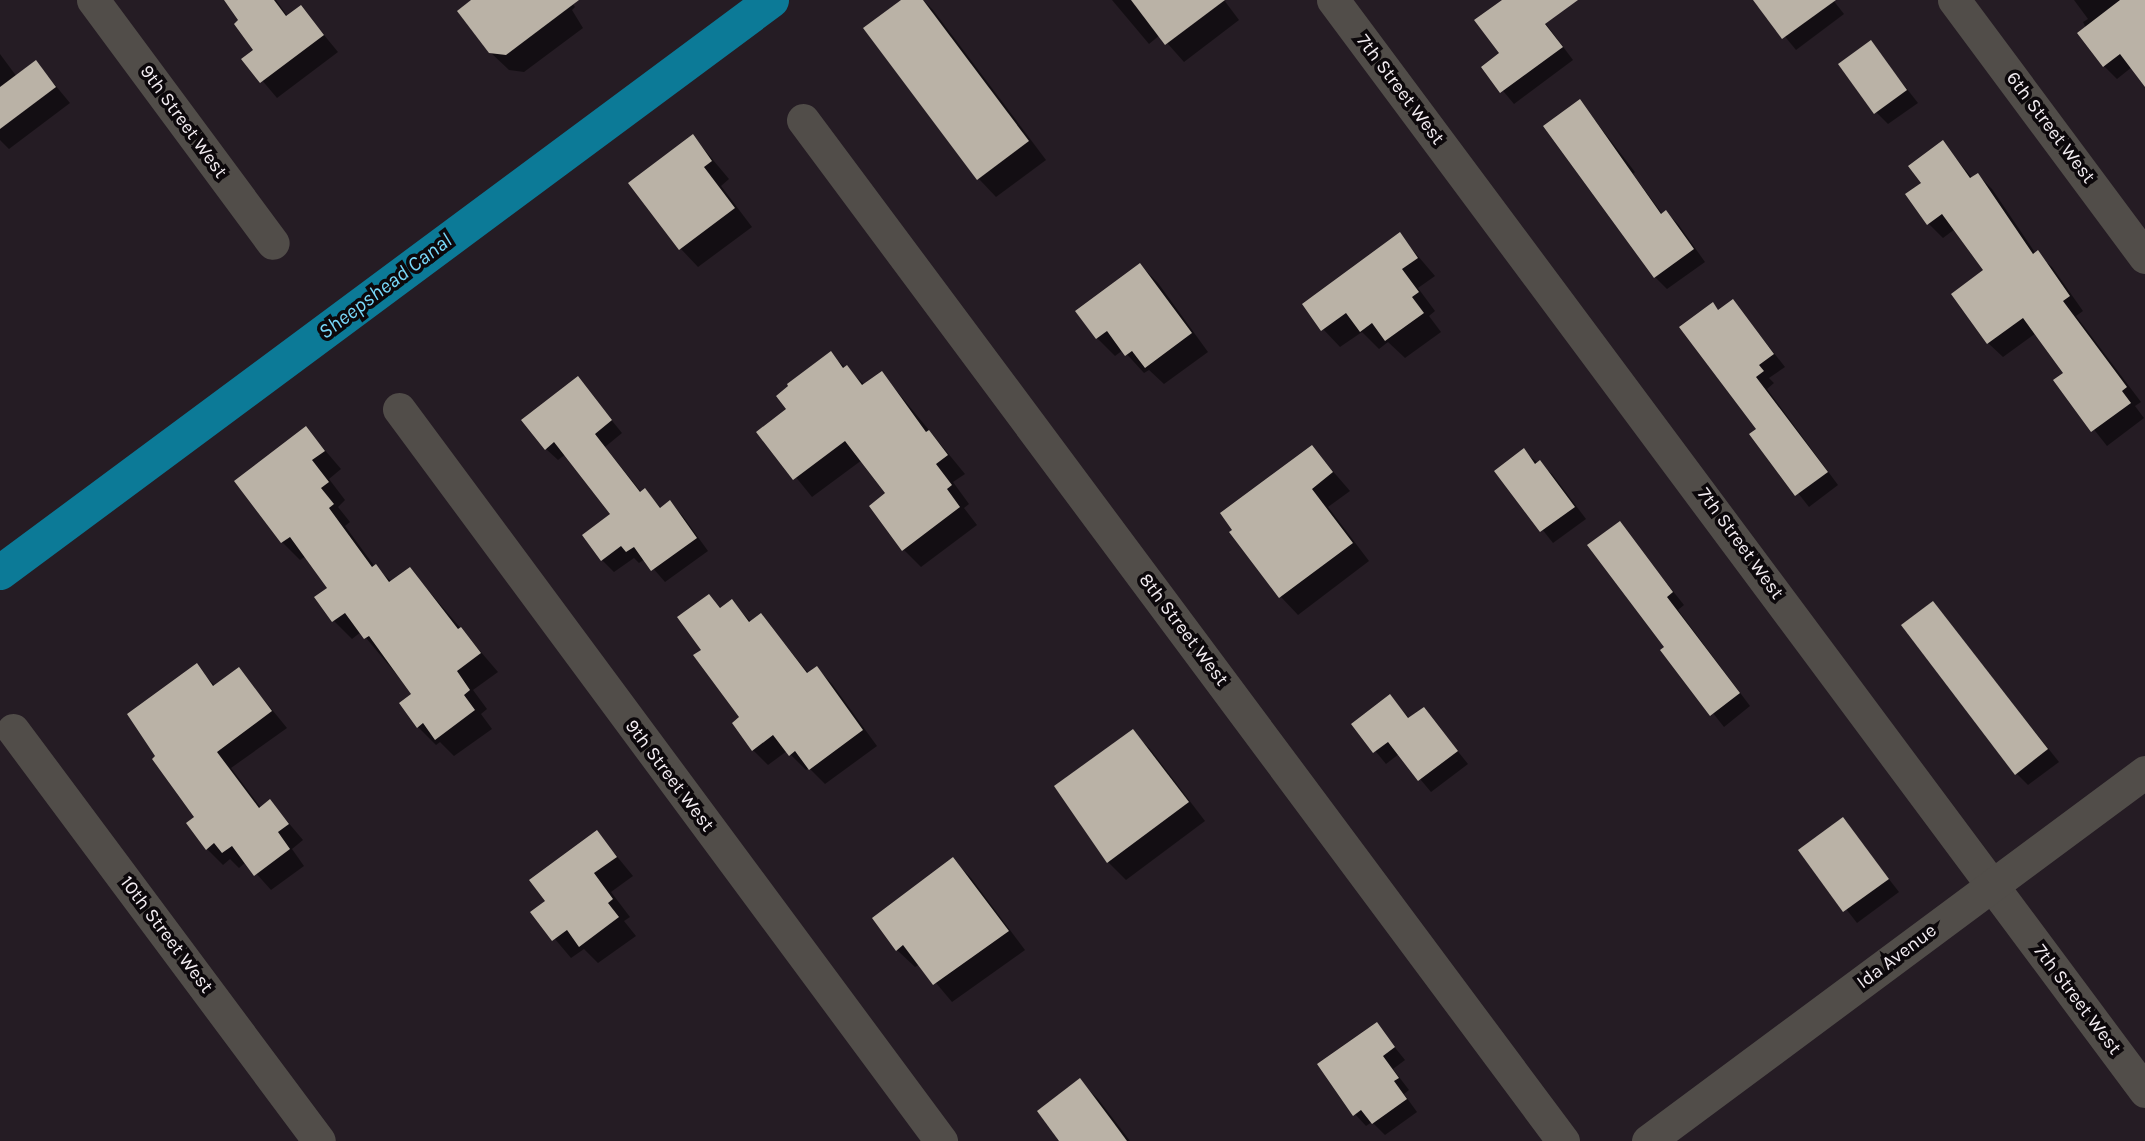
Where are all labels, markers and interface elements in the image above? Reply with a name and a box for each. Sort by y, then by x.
street label: 7th Street West [1351,30,1449,150]
street label: 9th Street West [134,61,232,183]
street label: 6th Street West [2001,68,2099,188]
water label: Sheepshead Canal [313,228,457,344]
street label: 7th Street West [1692,484,1788,604]
street label: 8th Street West [1133,569,1233,691]
street label: 9th Street West [620,716,718,836]
street label: 10th Street West [115,872,217,998]
street label: Ida Avenue [1853,920,1941,994]
street label: 7th Street West [2028,940,2126,1060]

